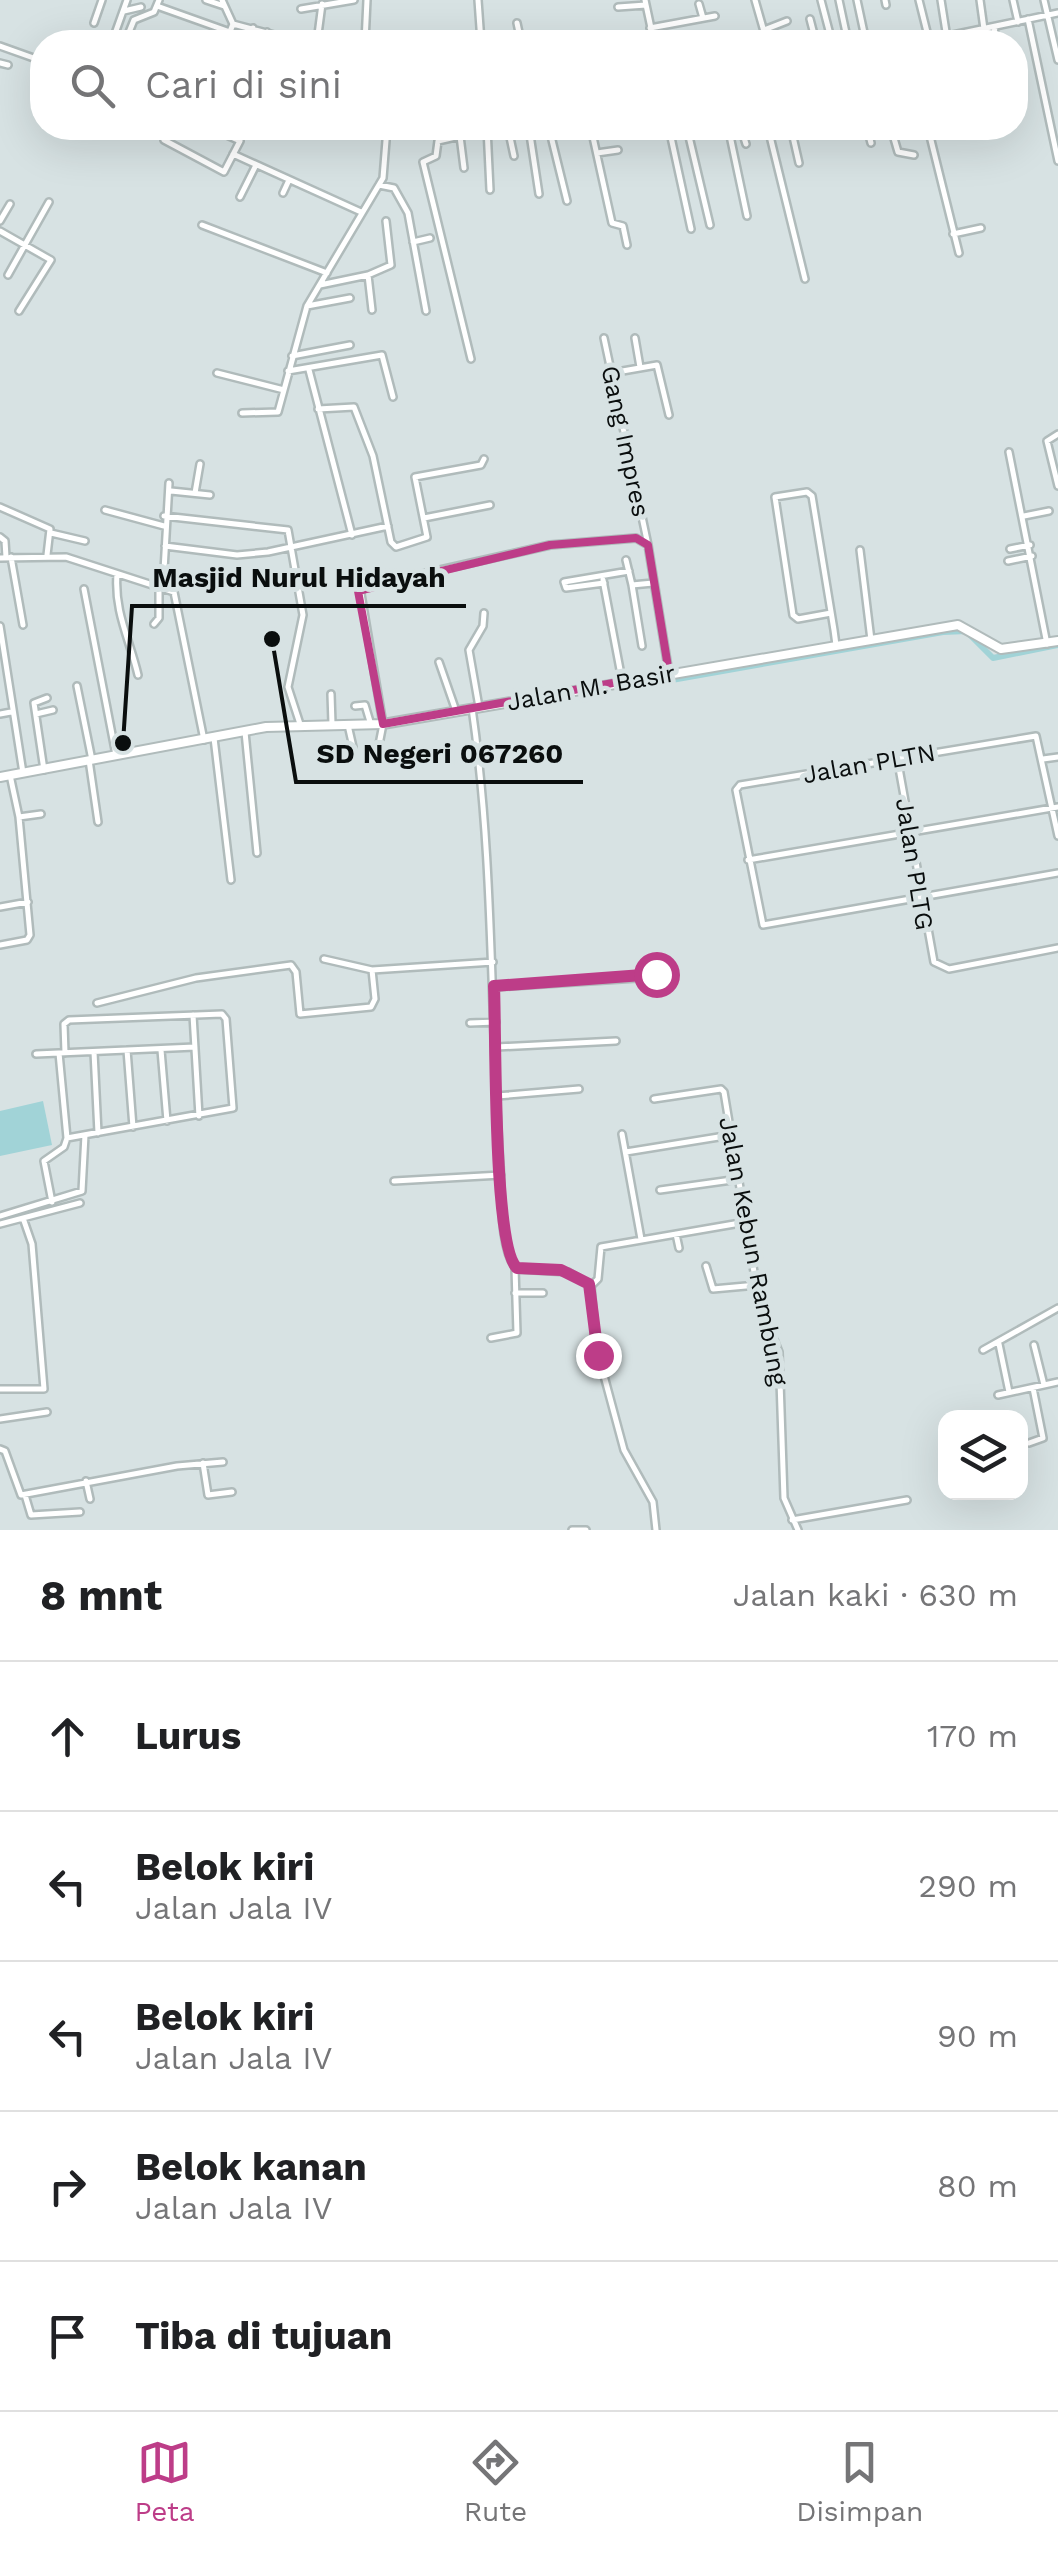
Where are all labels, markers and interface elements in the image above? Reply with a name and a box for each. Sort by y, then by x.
search box [30,30,1028,140]
icon: search [65,58,120,113]
text: Cari di sini [145,63,342,107]
street label: Gang Impres [595,363,656,519]
callout: Masjid Nurul Hidayah [132,548,466,606]
text: Masjid Nurul Hidayah [152,561,446,594]
street label: Jalan M. Basir [505,658,678,717]
callout: SD Negeri 067260 [296,724,583,782]
text: SD Negeri 067260 [317,737,563,770]
street label: Jalan PLTN [801,738,938,789]
street label: Jalan PLTG [890,796,939,932]
route start [634,952,680,998]
street label: Jalan Kebun Rambung [713,1114,794,1389]
route end [576,1333,622,1379]
map controls [938,1410,1028,1500]
button: layers [938,1410,1028,1500]
text: 8 mnt [40,1571,162,1620]
text: Jalan kaki · 630 m [733,1576,1018,1614]
icon: ahead [40,1709,95,1764]
text: Lurus [135,1714,241,1758]
text: 170 m [927,1717,1018,1755]
text: Belok kiri [135,1845,314,1889]
icon: left [40,1859,95,1914]
text: 290 m [918,1867,1018,1905]
text: Jalan Jala IV [135,1889,332,1927]
text: Belok kiri [135,1995,314,2039]
icon: left [40,2009,95,2064]
text: 90 m [937,2017,1018,2055]
text: Jalan Jala IV [135,2039,332,2077]
text: Belok kanan [135,2145,367,2189]
icon: right [40,2159,95,2214]
text: 80 m [937,2167,1018,2205]
text: Jalan Jala IV [135,2189,332,2227]
icon: arrive [40,2309,95,2364]
text: Tiba di tujuan [135,2314,392,2358]
tab: Peta [135,2435,195,2528]
tab: Rute [464,2435,527,2528]
tab: Disimpan [796,2435,923,2528]

